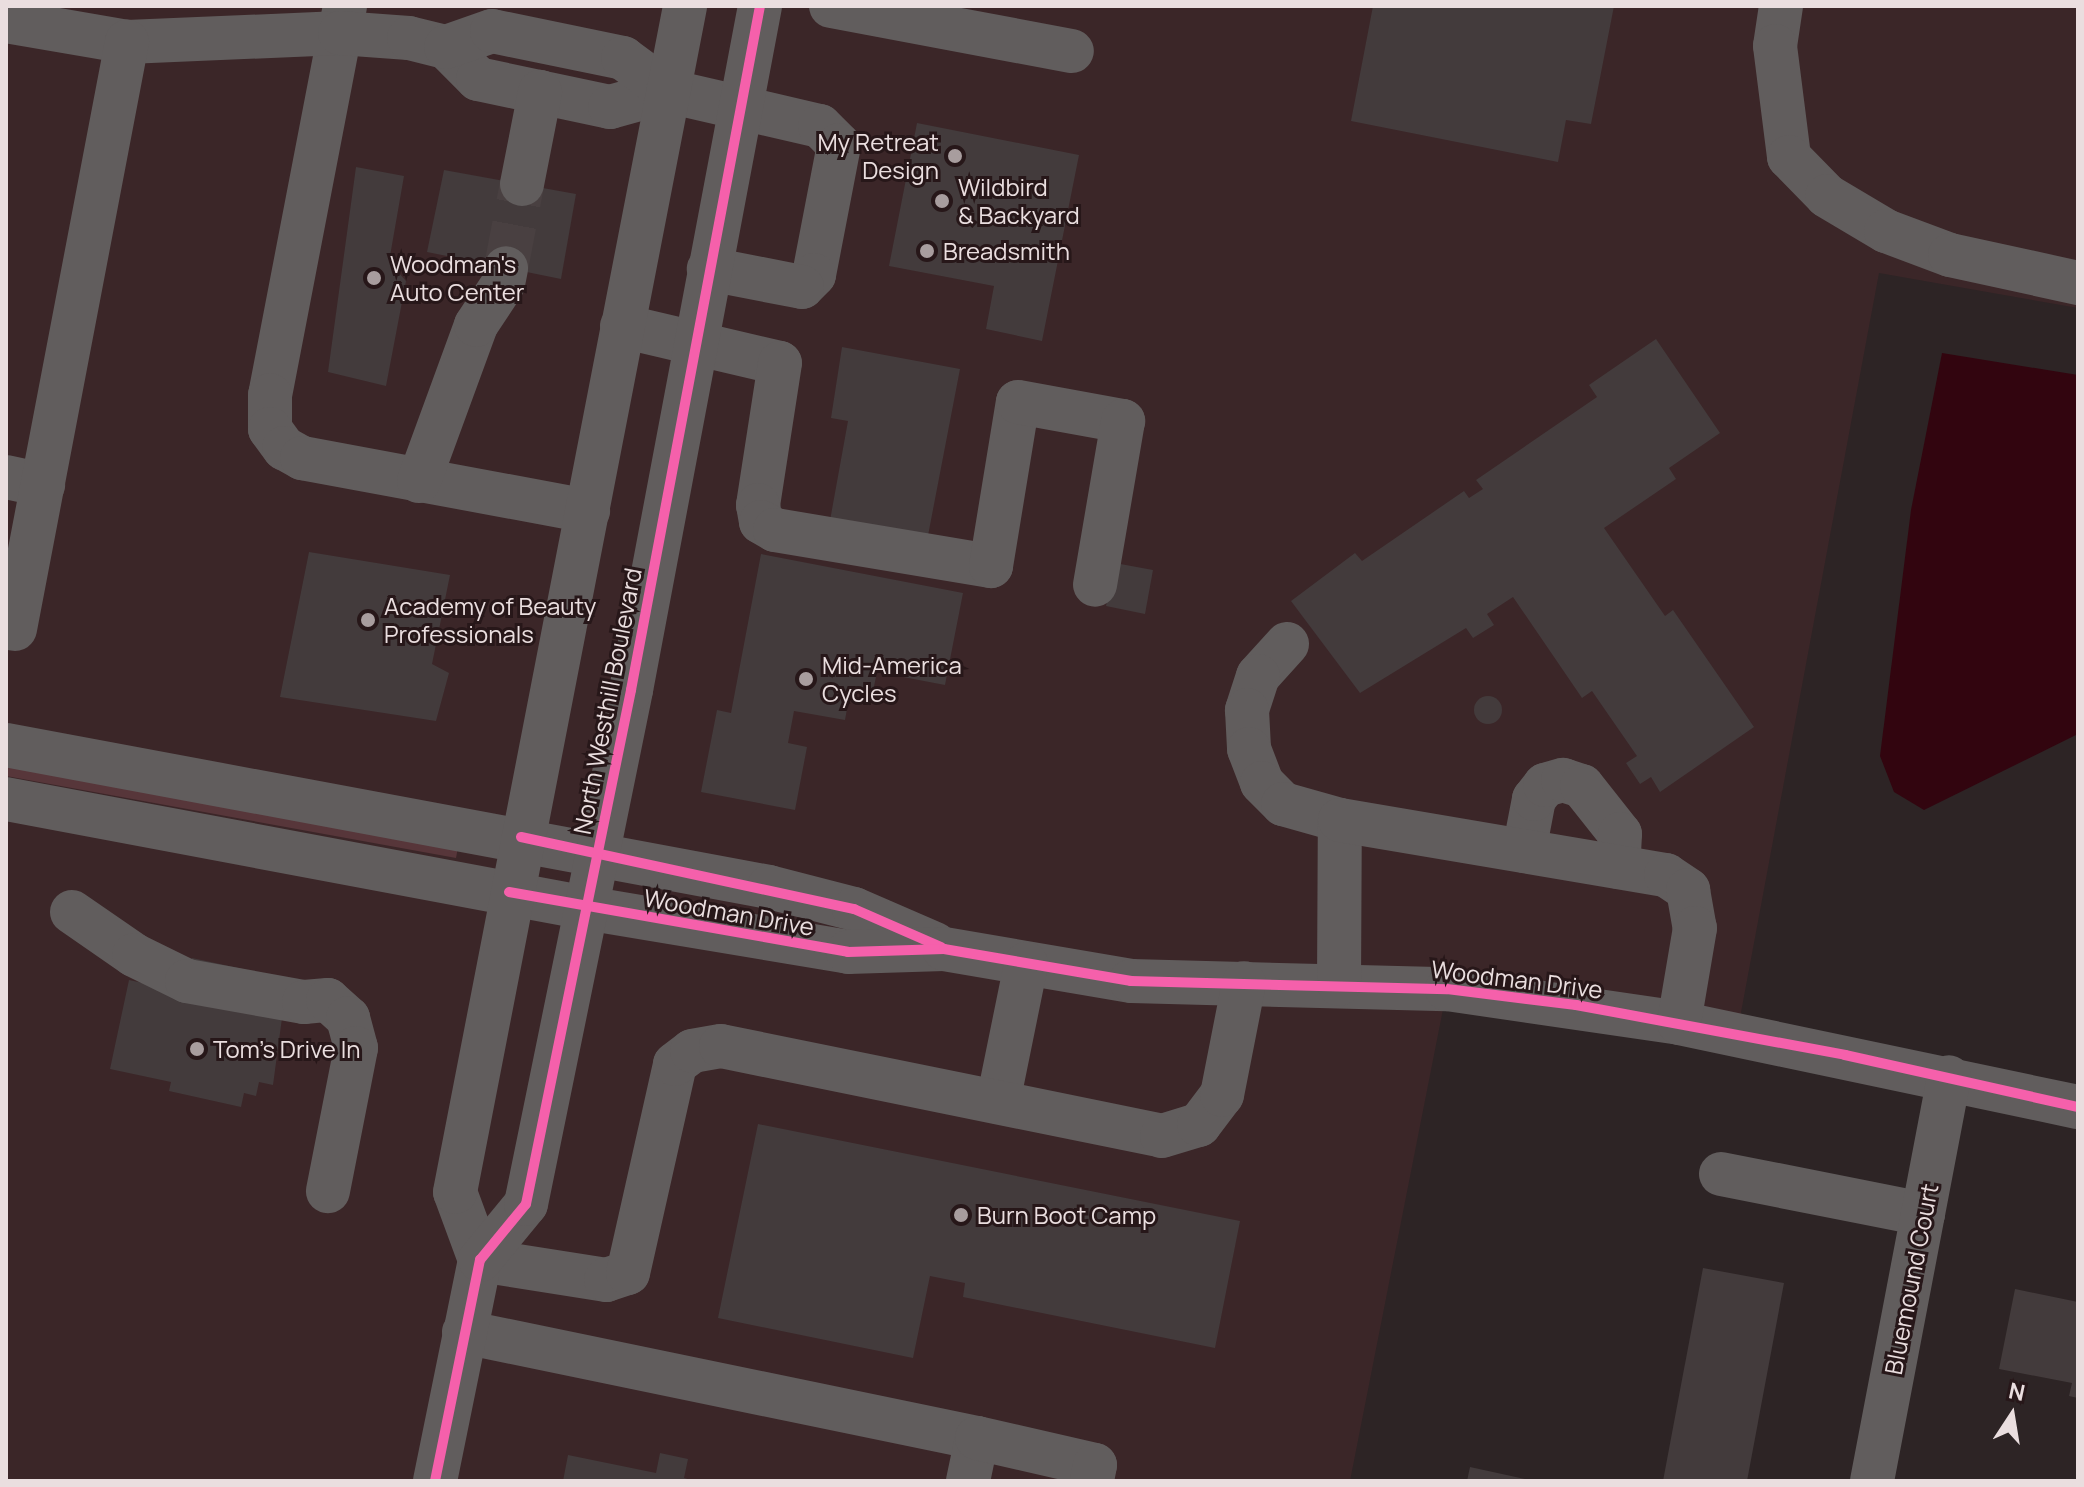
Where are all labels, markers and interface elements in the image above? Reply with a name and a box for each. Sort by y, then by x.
place label: My Retreat Design [817,128,939,184]
marker: My Retreat Design [946,147,964,165]
place label: Wildbird & Backyard [958,173,1080,229]
marker: Wildbird & Backyard [933,192,951,210]
place label: Breadsmith [943,237,1070,265]
marker: Breadsmith [918,242,936,260]
place label: Woodman's Auto Center [390,250,524,306]
marker: Woodman's Auto Center [365,269,383,287]
street label: North Westhill Boulevard [567,565,647,837]
place label: Academy of Beauty Professionals [384,592,596,648]
marker: Academy of Beauty Professionals [359,611,377,629]
place label: Mid-America Cycles [822,651,962,707]
marker: Mid-America Cycles [797,670,815,688]
street label: Woodman Drive [642,883,816,941]
street label: Woodman Drive [1430,954,1604,1004]
place label: Tom's Drive In [213,1035,360,1063]
marker: Tom's Drive In [188,1040,206,1058]
street label: Bluemound Court [1878,1181,1944,1377]
place label: Burn Boot Camp [977,1201,1156,1229]
marker: Burn Boot Camp [952,1206,970,1224]
north arrow [1972,1375,2052,1455]
text: N [2006,1375,2028,1408]

